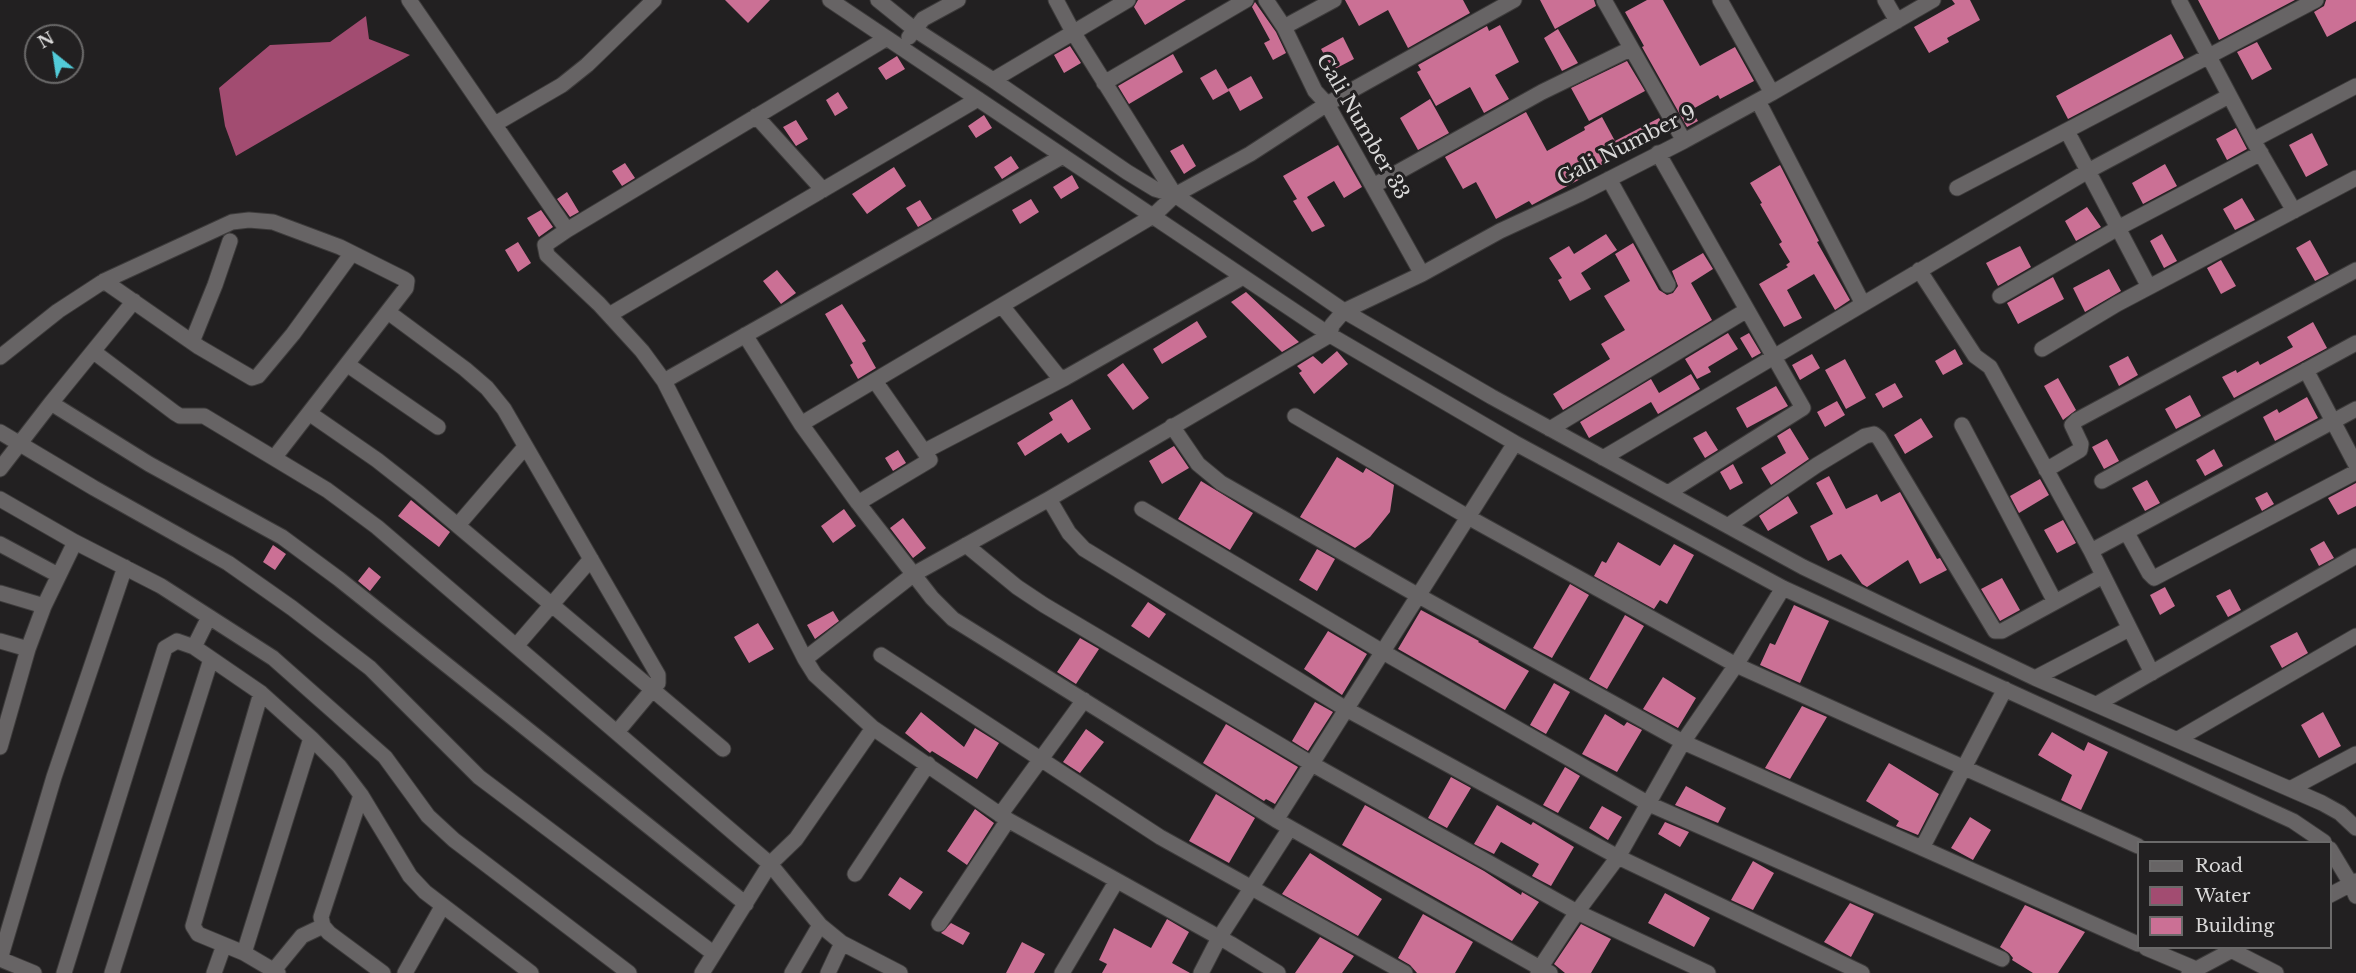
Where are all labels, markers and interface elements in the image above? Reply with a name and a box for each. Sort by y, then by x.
north arrow [24,24,84,84]
text: N [34,28,58,53]
street label: Gali Number 33 [1311,50,1413,204]
street label: Gali Number 9 [1554,101,1700,191]
legend [2137,841,2332,949]
text: Road [2195,855,2243,877]
text: Water [2195,885,2250,907]
text: Building [2195,915,2274,937]

